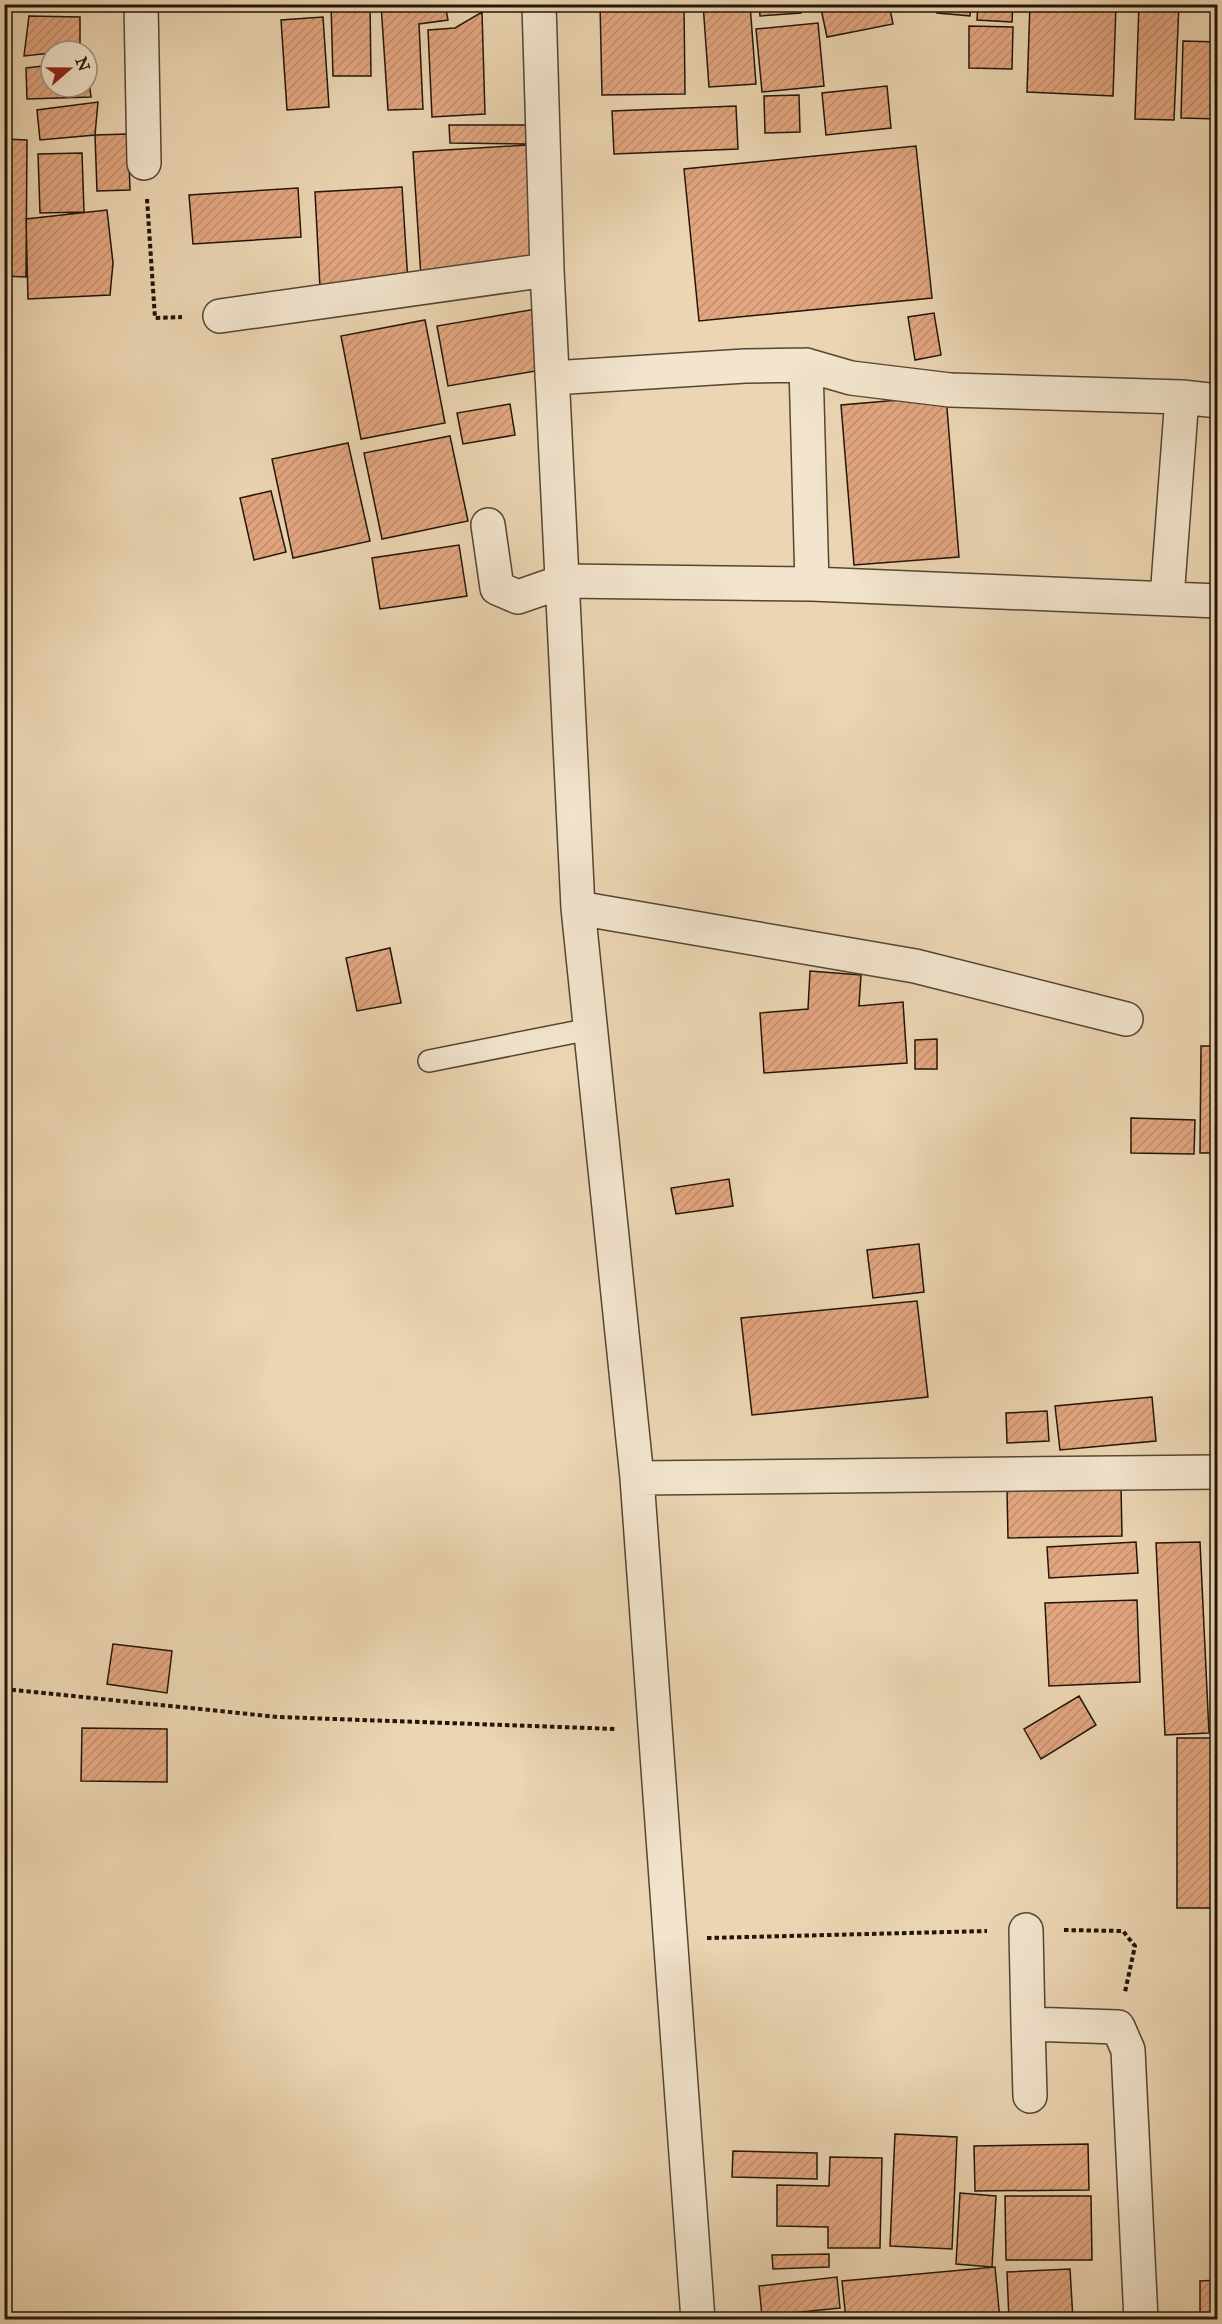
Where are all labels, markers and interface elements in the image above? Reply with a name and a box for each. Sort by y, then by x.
north arrow [39,39,99,99]
text: N [71,54,94,74]

